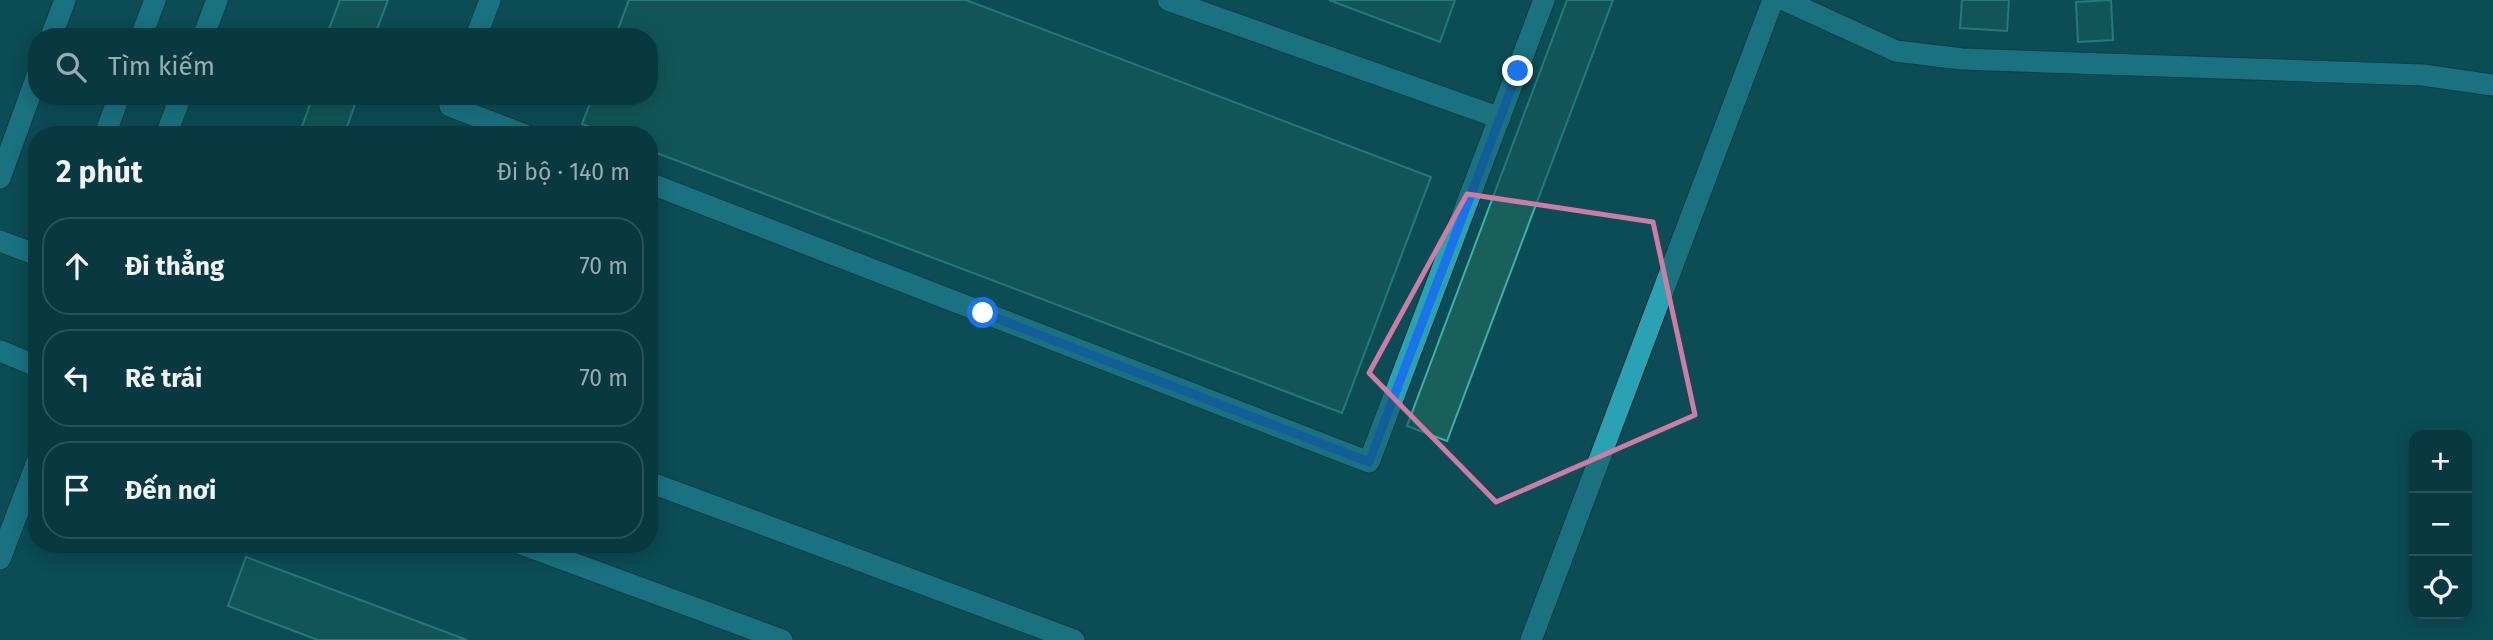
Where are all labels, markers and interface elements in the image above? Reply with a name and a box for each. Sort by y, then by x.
search box [28,28,658,105]
icon: search [52,48,90,86]
text: Tìm kiếm [108,51,215,82]
route end [1502,55,1533,86]
text: 2 phút [56,154,143,190]
text: Đi bộ · 140 m [497,158,630,186]
icon: ahead [58,247,96,285]
text: Đi thẳng [125,251,224,282]
text: 70 m [579,252,628,280]
route start [967,297,998,328]
icon: left [58,359,96,397]
text: Rẽ trái [125,363,202,394]
text: 70 m [579,364,628,392]
map controls [2409,430,2472,619]
button: + [2409,430,2472,493]
icon: arrive [58,471,96,509]
text: Đến nơi [125,475,216,506]
button: − [2409,493,2472,556]
button: locate [2409,556,2472,619]

